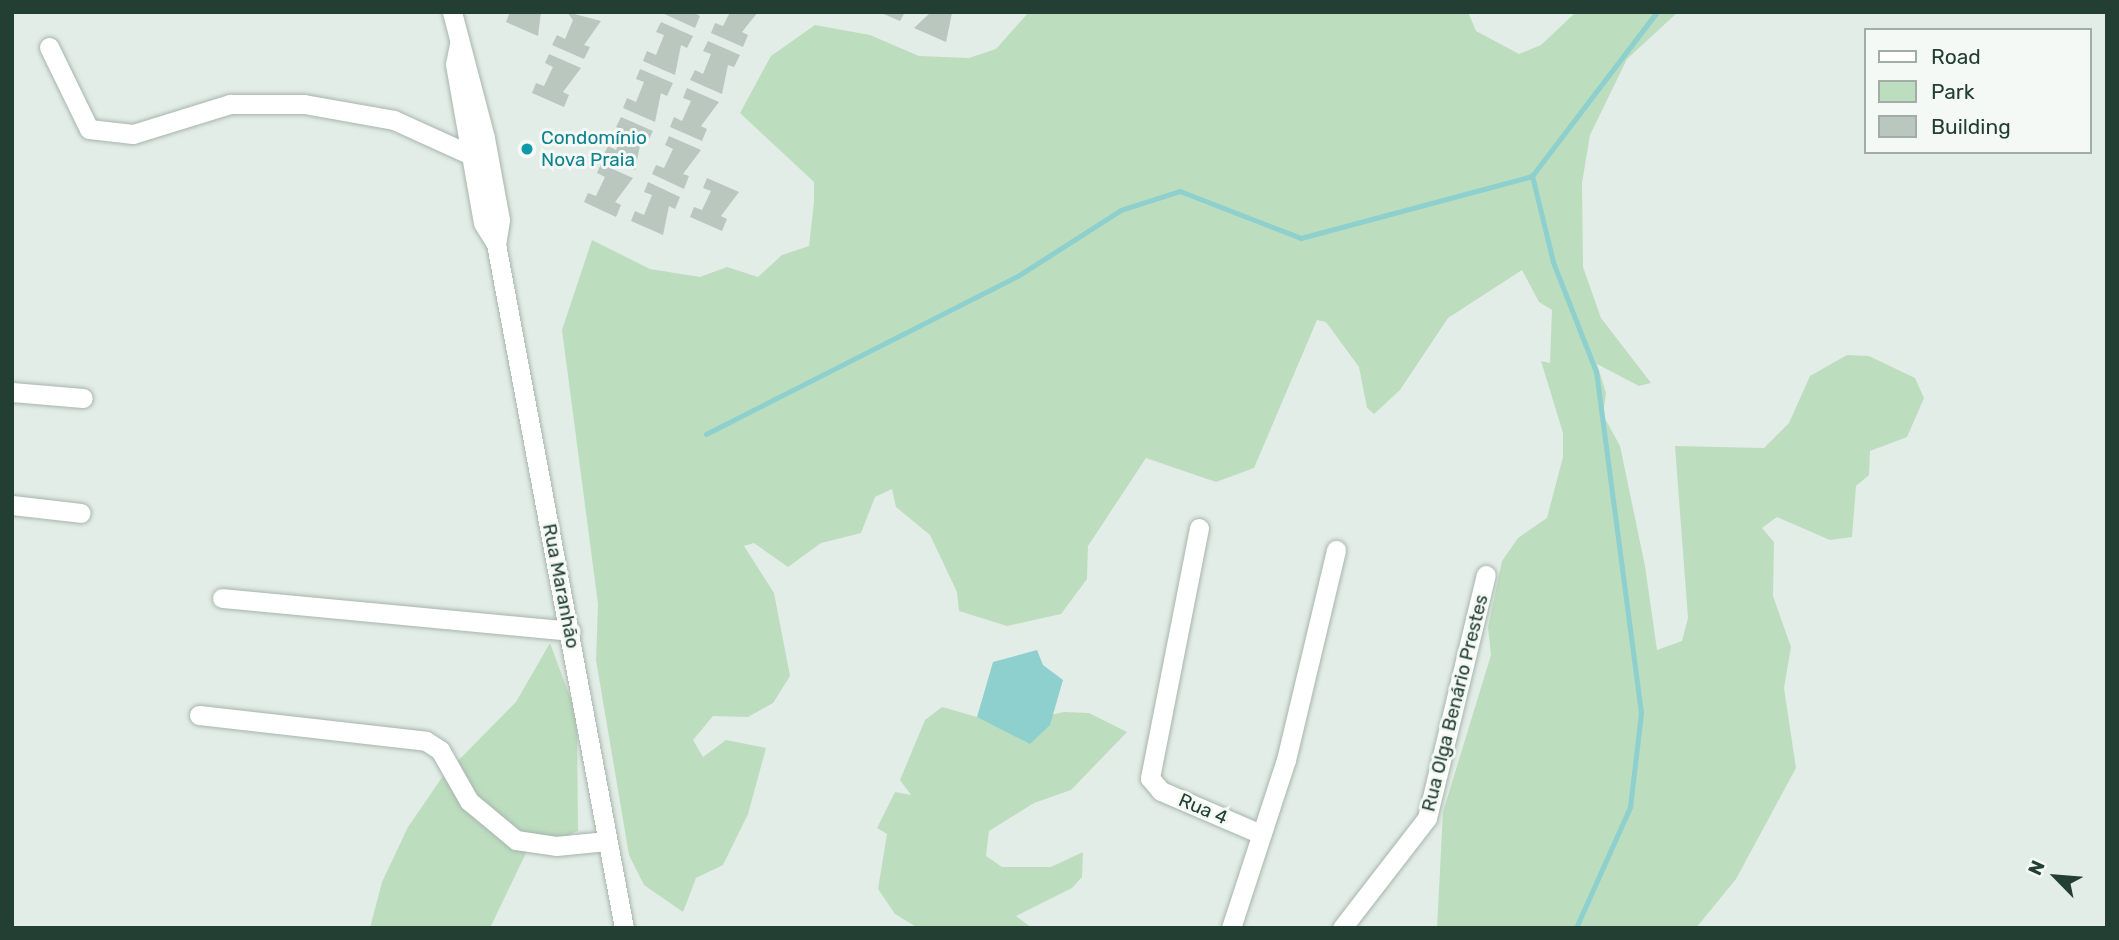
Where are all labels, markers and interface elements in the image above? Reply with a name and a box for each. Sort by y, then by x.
legend [1864,28,2091,154]
text: Road [1931,44,1981,69]
text: Park [1931,79,1975,104]
text: Building [1931,114,2011,139]
place label: Condomínio Nova Praia [541,127,647,171]
marker: Condomínio Nova Praia [519,141,535,157]
street label: Rua Maranhão [538,522,584,650]
street label: Rua Olga Benário Prestes [1417,592,1493,814]
street label: Rua 4 [1175,789,1231,829]
north arrow [2021,842,2091,912]
text: N [2023,857,2050,879]

